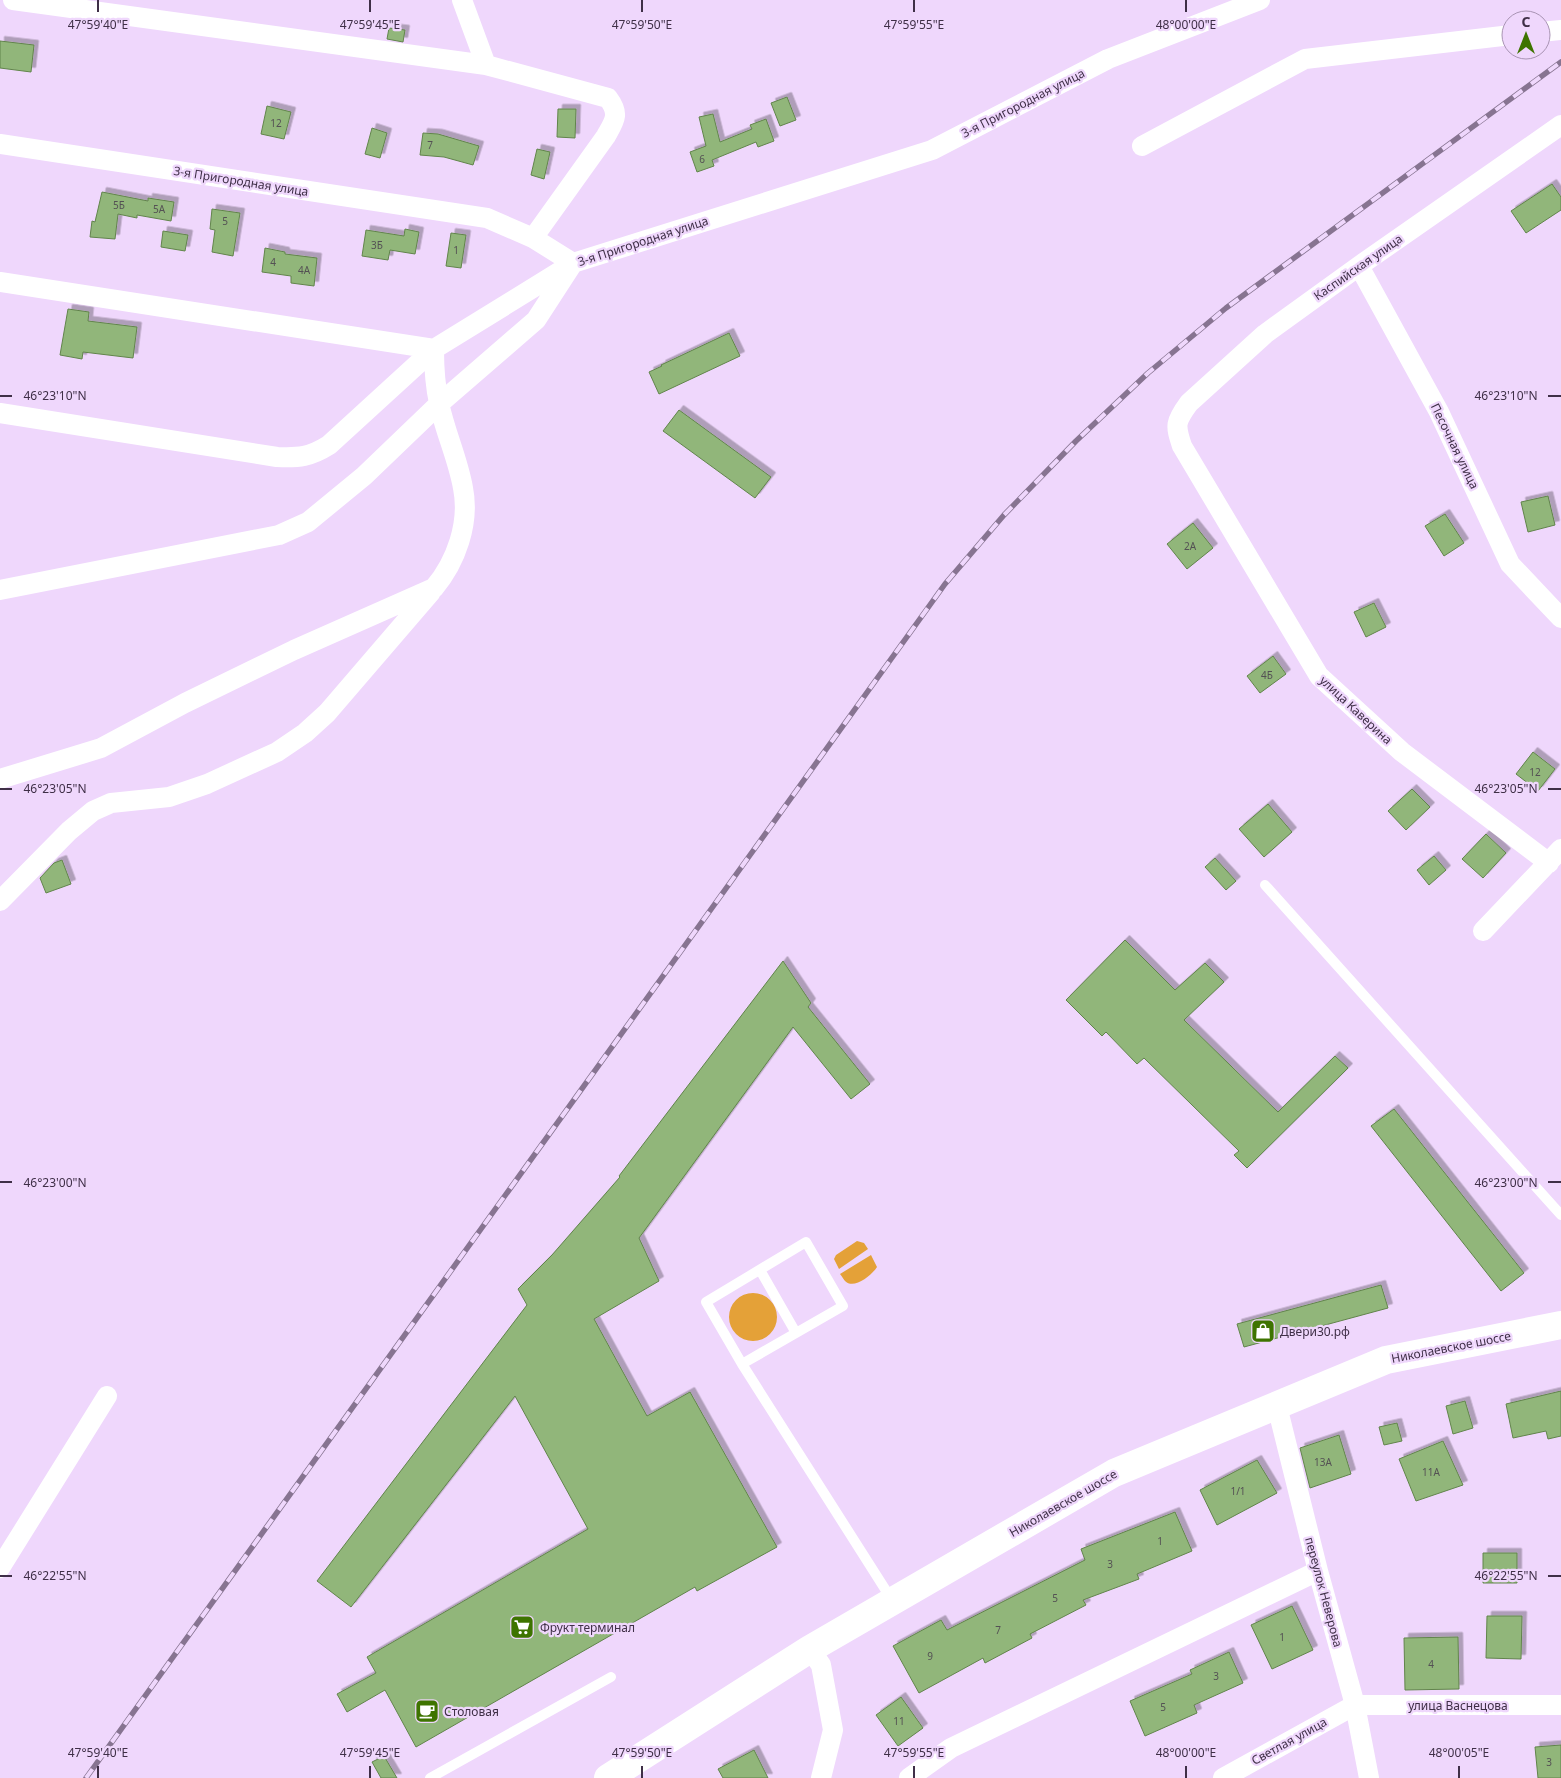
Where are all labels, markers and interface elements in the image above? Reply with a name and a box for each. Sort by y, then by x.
north arrow [1501,10,1551,60]
text: С [1521,12,1531,31]
text: 47°59'40"E [68,16,128,33]
text: 47°59'45"E [340,16,400,33]
text: 47°59'50"E [612,16,672,33]
text: 47°59'55"E [884,16,944,33]
text: 48°00'00"E [1156,16,1216,33]
street label: 3-я Пригородная улица [958,64,1088,142]
house number: 12 [270,116,282,130]
house number: 7 [427,138,433,152]
house number: 6 [699,152,705,166]
street label: 3-я Пригородная улица [172,162,310,200]
house number: 5Б [113,198,125,212]
house number: 5А [153,202,166,216]
street label: 3-я Пригородная улица [576,212,710,270]
house number: 5 [222,214,228,228]
street label: Каспийская улица [1310,230,1406,304]
house number: 3Б [371,238,383,252]
house number: 1 [453,243,459,257]
house number: 4 [270,255,276,269]
house number: 4А [298,263,311,277]
text: 46°23'10"N [23,387,87,404]
text: 46°23'10"N [1474,387,1538,404]
street label: Песочная улица [1427,400,1483,492]
house number: 2А [1184,539,1197,553]
house number: 4Б [1261,668,1273,682]
street label: улица Каверина [1316,672,1396,748]
house number: 12 [1529,765,1541,779]
text: 46°23'05"N [23,780,87,797]
text: 46°23'05"N [1474,780,1538,797]
text: 46°23'00"N [23,1174,87,1191]
text: 46°23'00"N [1474,1174,1538,1191]
shop icon: Двери30.рф [1250,1318,1276,1344]
place label: Двери30.рф [1280,1323,1350,1340]
street label: Николаевское шоссе [1390,1327,1513,1367]
house number: 13А [1314,1455,1333,1469]
street label: Николаевское шоссе [1006,1465,1120,1541]
house number: 11А [1422,1465,1441,1479]
house number: 1/1 [1230,1484,1246,1498]
house number: 1 [1157,1534,1163,1548]
street label: переулок Неверова [1301,1535,1347,1649]
house number: 3 [1107,1557,1113,1571]
text: 46°22'55"N [23,1567,87,1584]
text: 46°22'55"N [1474,1567,1538,1584]
house number: 5 [1052,1591,1058,1605]
supermarket icon: Фрукт терминал [509,1614,535,1640]
place label: Фрукт терминал [540,1619,635,1636]
house number: 7 [995,1623,1001,1637]
house number: 1 [1279,1630,1285,1644]
house number: 9 [927,1649,933,1663]
house number: 4 [1428,1657,1434,1671]
house number: 3 [1213,1669,1219,1683]
street label: улица Васнецова [1408,1697,1508,1714]
cafe icon: Столовая [414,1698,440,1724]
house number: 5 [1160,1700,1166,1714]
place label: Столовая [444,1703,499,1720]
street label: Светлая улица [1248,1713,1330,1769]
house number: 11 [893,1714,905,1728]
text: 47°59'40"E [68,1744,128,1761]
text: 47°59'45"E [340,1744,400,1761]
text: 47°59'50"E [612,1744,672,1761]
text: 47°59'55"E [884,1744,944,1761]
text: 48°00'00"E [1156,1744,1216,1761]
text: 48°00'05"E [1429,1744,1489,1761]
house number: 3 [1546,1755,1552,1769]

